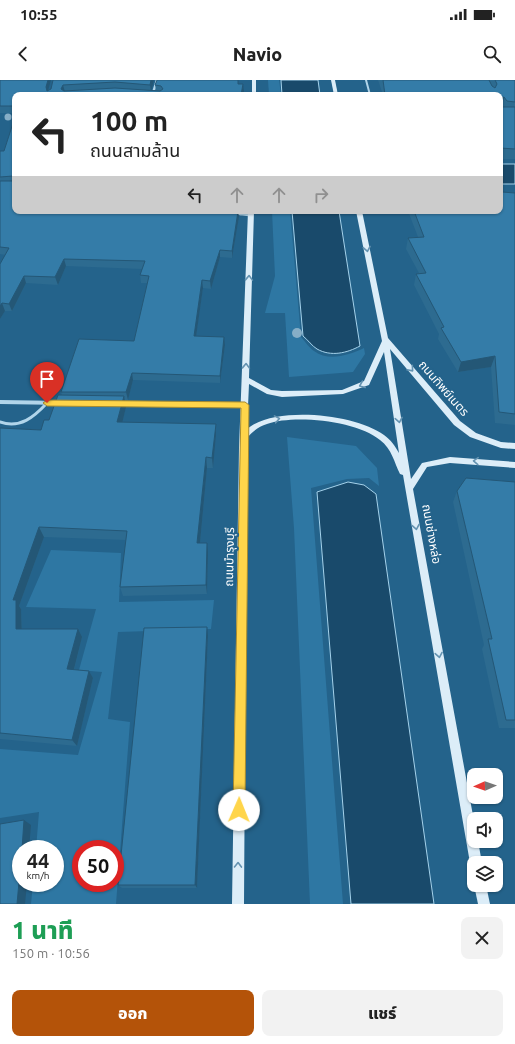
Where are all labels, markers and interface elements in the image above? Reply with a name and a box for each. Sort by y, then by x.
text: 10:55 [20,6,58,23]
icon: back [12,43,34,65]
icon: search [481,43,503,65]
text: Navio [233,44,282,64]
text: 100 m [90,105,168,136]
icon: left [24,108,76,160]
text: ถนนสามล้าน [90,140,180,160]
icon: left [184,184,206,206]
icon: ahead [226,184,248,206]
icon: ahead [268,184,290,206]
icon: right [310,184,332,206]
one-way arrow [362,246,371,252]
one-way arrow [245,275,253,281]
street label: ถนนทิพย์เนตร [416,358,472,418]
pin [30,362,64,403]
one-way arrow [242,363,251,369]
one-way arrow [406,364,413,372]
icon: arrive [36,368,58,390]
one-way arrow [358,380,366,388]
one-way arrow [274,415,280,424]
one-way arrow [394,417,403,423]
one-way arrow [473,457,479,466]
street label: ถนนช่างหล่อ [420,503,444,565]
one-way arrow [411,524,420,530]
street label: ถนนบำรุงบุรี [222,527,237,587]
one-way arrow [434,652,443,658]
north arrow [467,768,503,804]
map controls [467,768,503,892]
position arrow [218,789,260,831]
button: sound [467,812,503,848]
speed limit sign: 50 [72,840,124,892]
text: 44 [27,849,49,872]
button: layers [467,856,503,892]
one-way arrow [234,862,242,868]
text: km/h [26,870,50,881]
text: 1 นาที [12,917,73,944]
button: close [461,917,503,959]
text: 150 m · 10:56 [12,946,90,960]
button: ออก [12,990,254,1036]
button: แชร์ [262,990,503,1036]

